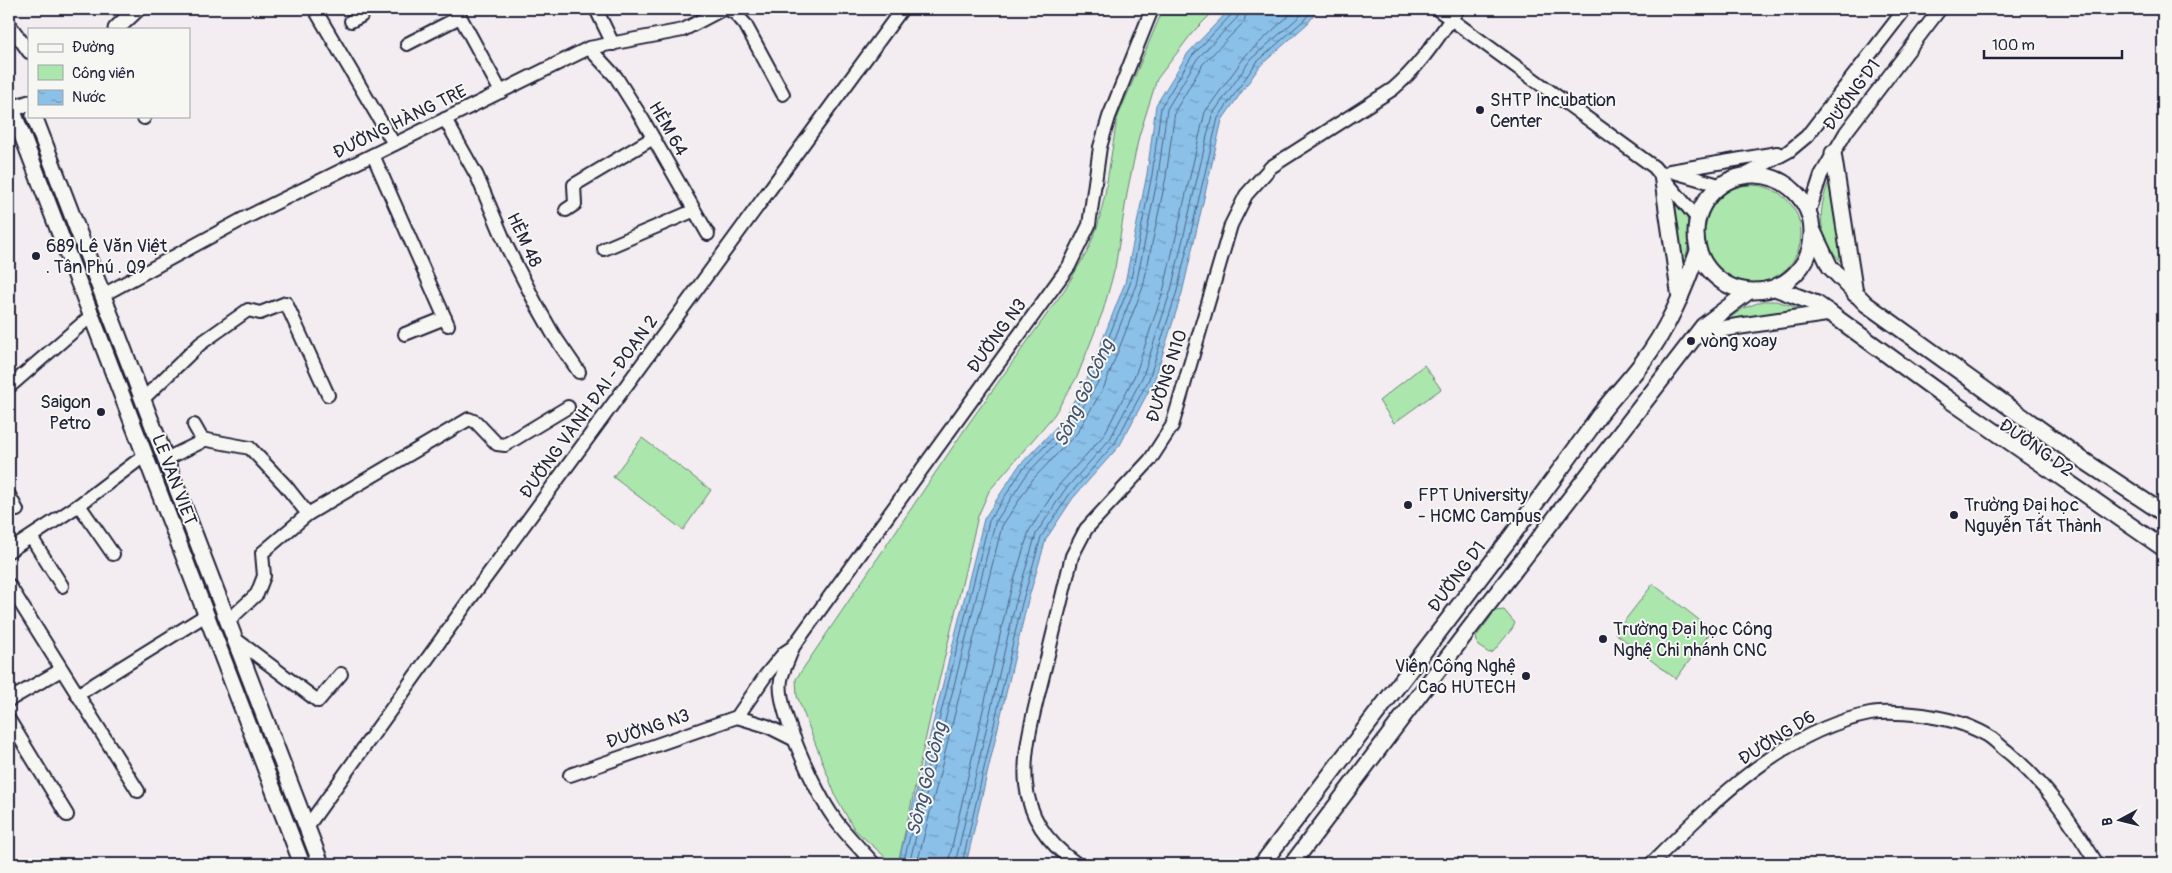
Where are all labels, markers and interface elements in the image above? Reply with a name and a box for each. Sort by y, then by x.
legend [28,28,190,118]
scale bar [1984,28,2122,60]
text: 100 m [1992,36,2035,55]
text: Đường [72,38,114,57]
street label: ĐƯỜNG D1 [1818,55,1886,135]
text: Công viên [72,64,135,83]
street label: ĐƯỜNG HÀNG TRE [329,80,471,164]
text: Nước [72,88,106,107]
place label: SHTP Incubation Center [1490,89,1616,133]
street label: HẺM 64 [643,98,693,161]
marker: SHTP Incubation Center [1474,104,1486,116]
street label: HẺM 48 [501,209,547,271]
place label: 689 Lê Văn Việt . Tân Phú . Q9 [46,235,168,279]
marker: 689 Lê Văn Việt . Tân Phú . Q9 [30,250,42,262]
street label: ĐƯỜNG N3 [962,294,1032,378]
street label: ĐƯỜNG VÀNH ĐAI - ĐOẠN 2 [515,311,663,503]
street label: ĐƯỜNG N10 [1141,327,1193,425]
place label: vòng xoay [1700,330,1777,353]
water label: Sông Gò Công [1049,334,1120,450]
marker: vòng xoay [1685,335,1697,347]
place label: Saigon Petro [40,391,91,435]
marker: Saigon Petro [95,406,107,418]
street label: ĐƯỜNG D2 [1994,414,2078,482]
street label: LE VAN VIET [146,431,202,529]
place label: FPT University - HCMC Campus [1418,484,1541,528]
place label: Trường Đại học Nguyễn Tất Thành [1964,494,2101,538]
marker: FPT University - HCMC Campus [1402,499,1414,511]
marker: Trường Đại học Nguyễn Tất Thành [1948,509,1960,521]
street label: ĐƯỜNG D1 [1423,537,1491,617]
place label: Trường Đại học Công Nghệ Chi nhánh CNC [1613,618,1772,662]
marker: Trường Đại học Công Nghệ Chi nhánh CNC [1597,633,1609,645]
place label: Viện Công Nghệ Cao HUTECH [1395,655,1516,699]
marker: Viện Công Nghệ Cao HUTECH [1520,670,1532,682]
street label: ĐƯỜNG N3 [603,704,693,754]
street label: ĐƯỜNG D6 [1734,705,1820,771]
water label: Sông Gò Công [901,719,953,838]
north arrow [2094,796,2144,846]
text: B [2099,816,2117,826]

